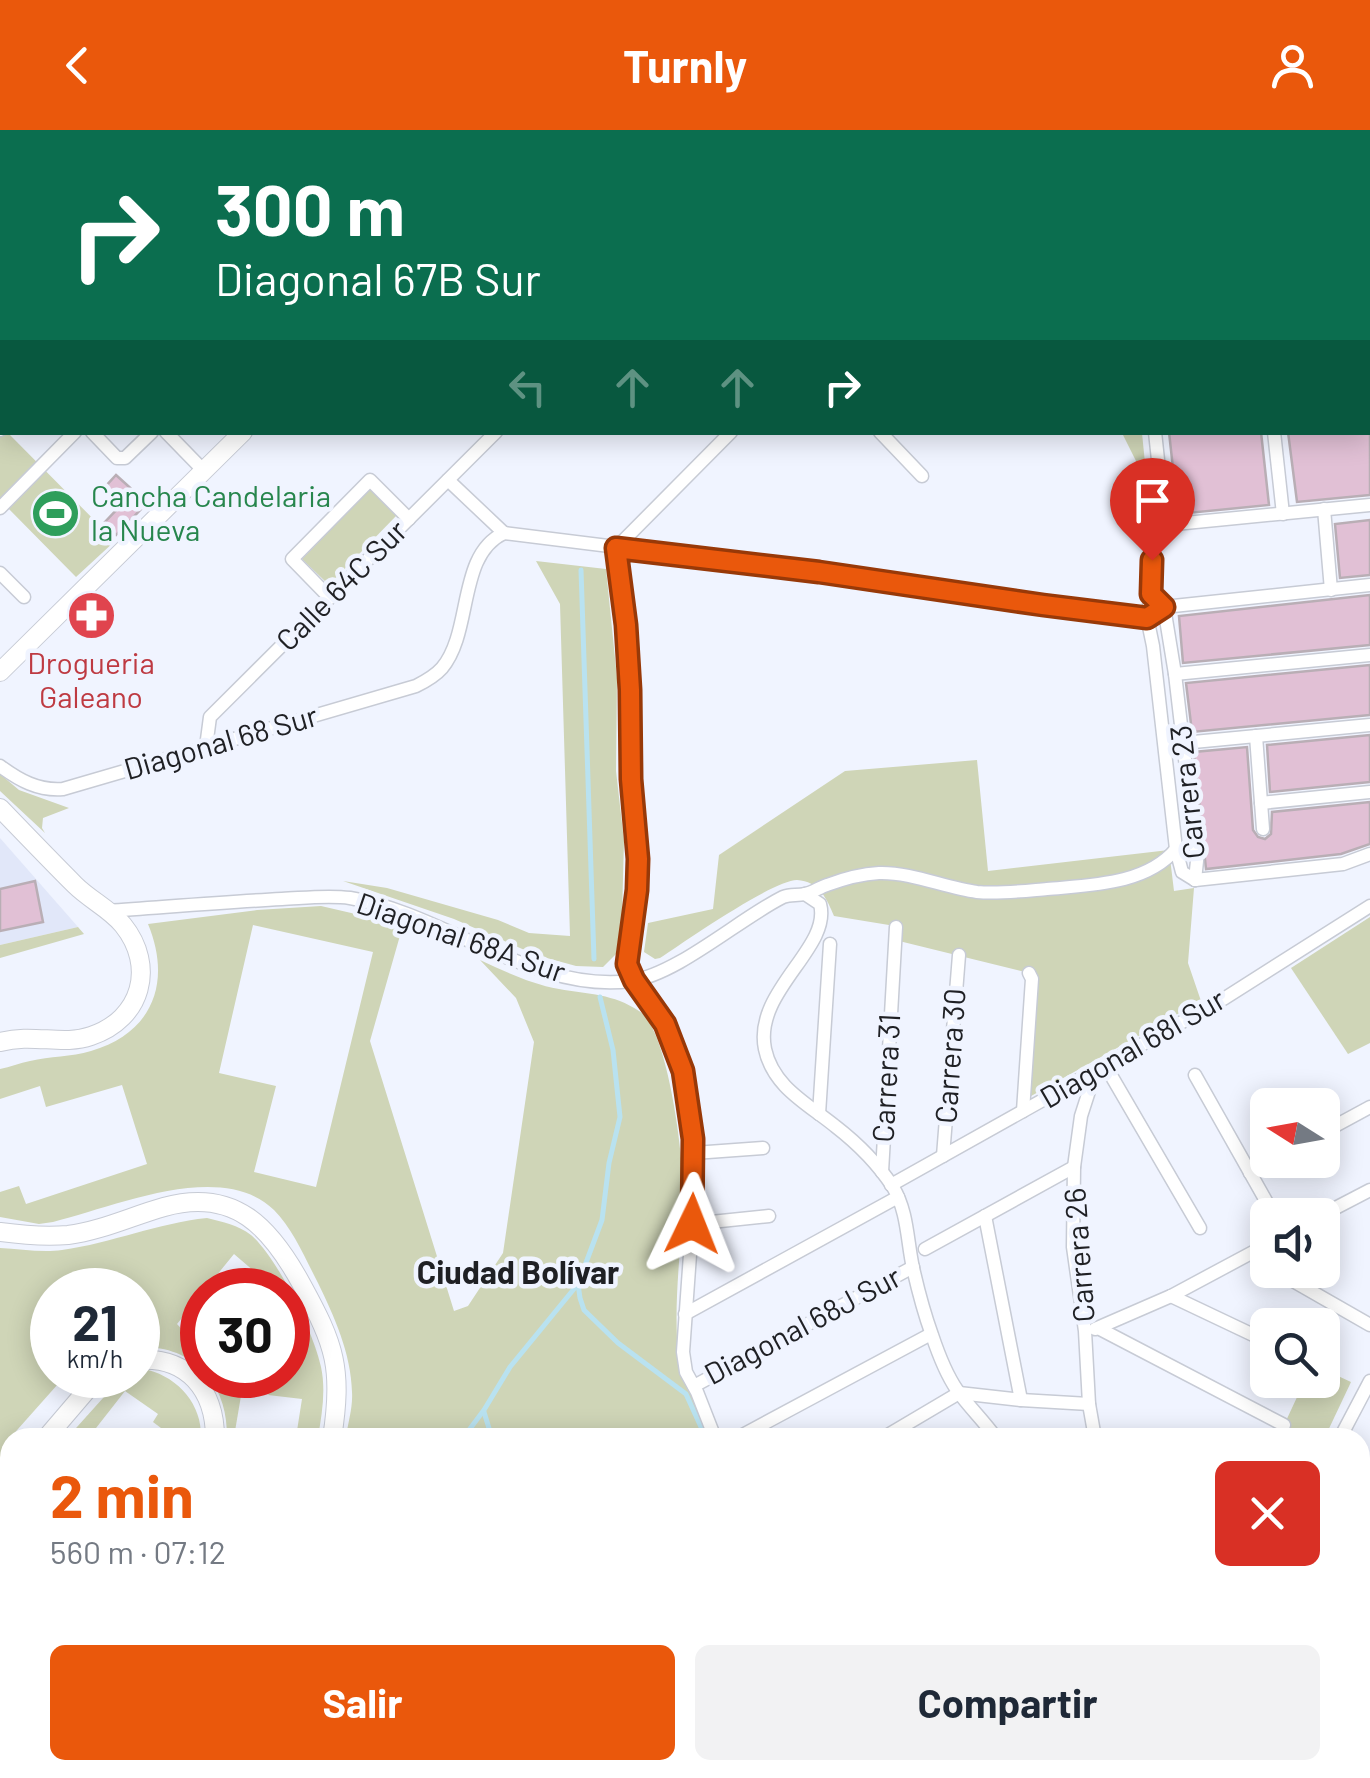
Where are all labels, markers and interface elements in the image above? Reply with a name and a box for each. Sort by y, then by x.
icon: back [50,38,105,93]
text: Turnly [623,38,747,92]
icon: person [1265,38,1320,93]
text: 300 m [215,166,405,250]
icon: right [50,170,180,300]
text: Diagonal 67B Sur [215,251,541,305]
icon: left [500,360,555,415]
icon: ahead [605,360,660,415]
icon: ahead [710,360,765,415]
icon: right [815,360,870,415]
pin [1110,458,1195,561]
icon: arrive [1125,473,1180,528]
place label: Cancha Candelaria la Nueva [91,477,331,547]
sports icon: Cancha Candelaria la Nueva [30,488,82,540]
street label: Calle 64C Sur [268,512,413,657]
pharmacy icon: Drogueria Galeano [65,589,117,641]
place label: Drogueria Galeano [27,644,155,714]
street label: Diagonal 68 Sur [119,696,322,786]
street label: Carrera 23 [1161,723,1211,861]
street label: Diagonal 68A Sur [353,884,571,989]
street label: Diagonal 68I Sur [1033,980,1231,1115]
street label: Carrera 30 [926,987,972,1125]
street label: Carrera 31 [864,1013,906,1143]
north arrow [1250,1088,1340,1178]
map controls [1250,1088,1340,1398]
position arrow [640,1172,744,1276]
street label: Carrera 26 [1055,1187,1101,1324]
button: sound [1250,1198,1340,1288]
district label: Ciudad Bolívar [417,1252,619,1290]
street label: Diagonal 68J Sur [698,1257,906,1391]
speed limit sign: 30 [180,1268,310,1398]
text: 21 [72,1291,118,1351]
button: search [1250,1308,1340,1398]
text: km/h [67,1343,123,1373]
text: 2 min [50,1458,194,1530]
button: close [1215,1461,1320,1566]
text: 560 m · 07:12 [50,1532,226,1570]
button: Salir [50,1645,675,1760]
button: Compartir [695,1645,1320,1760]

